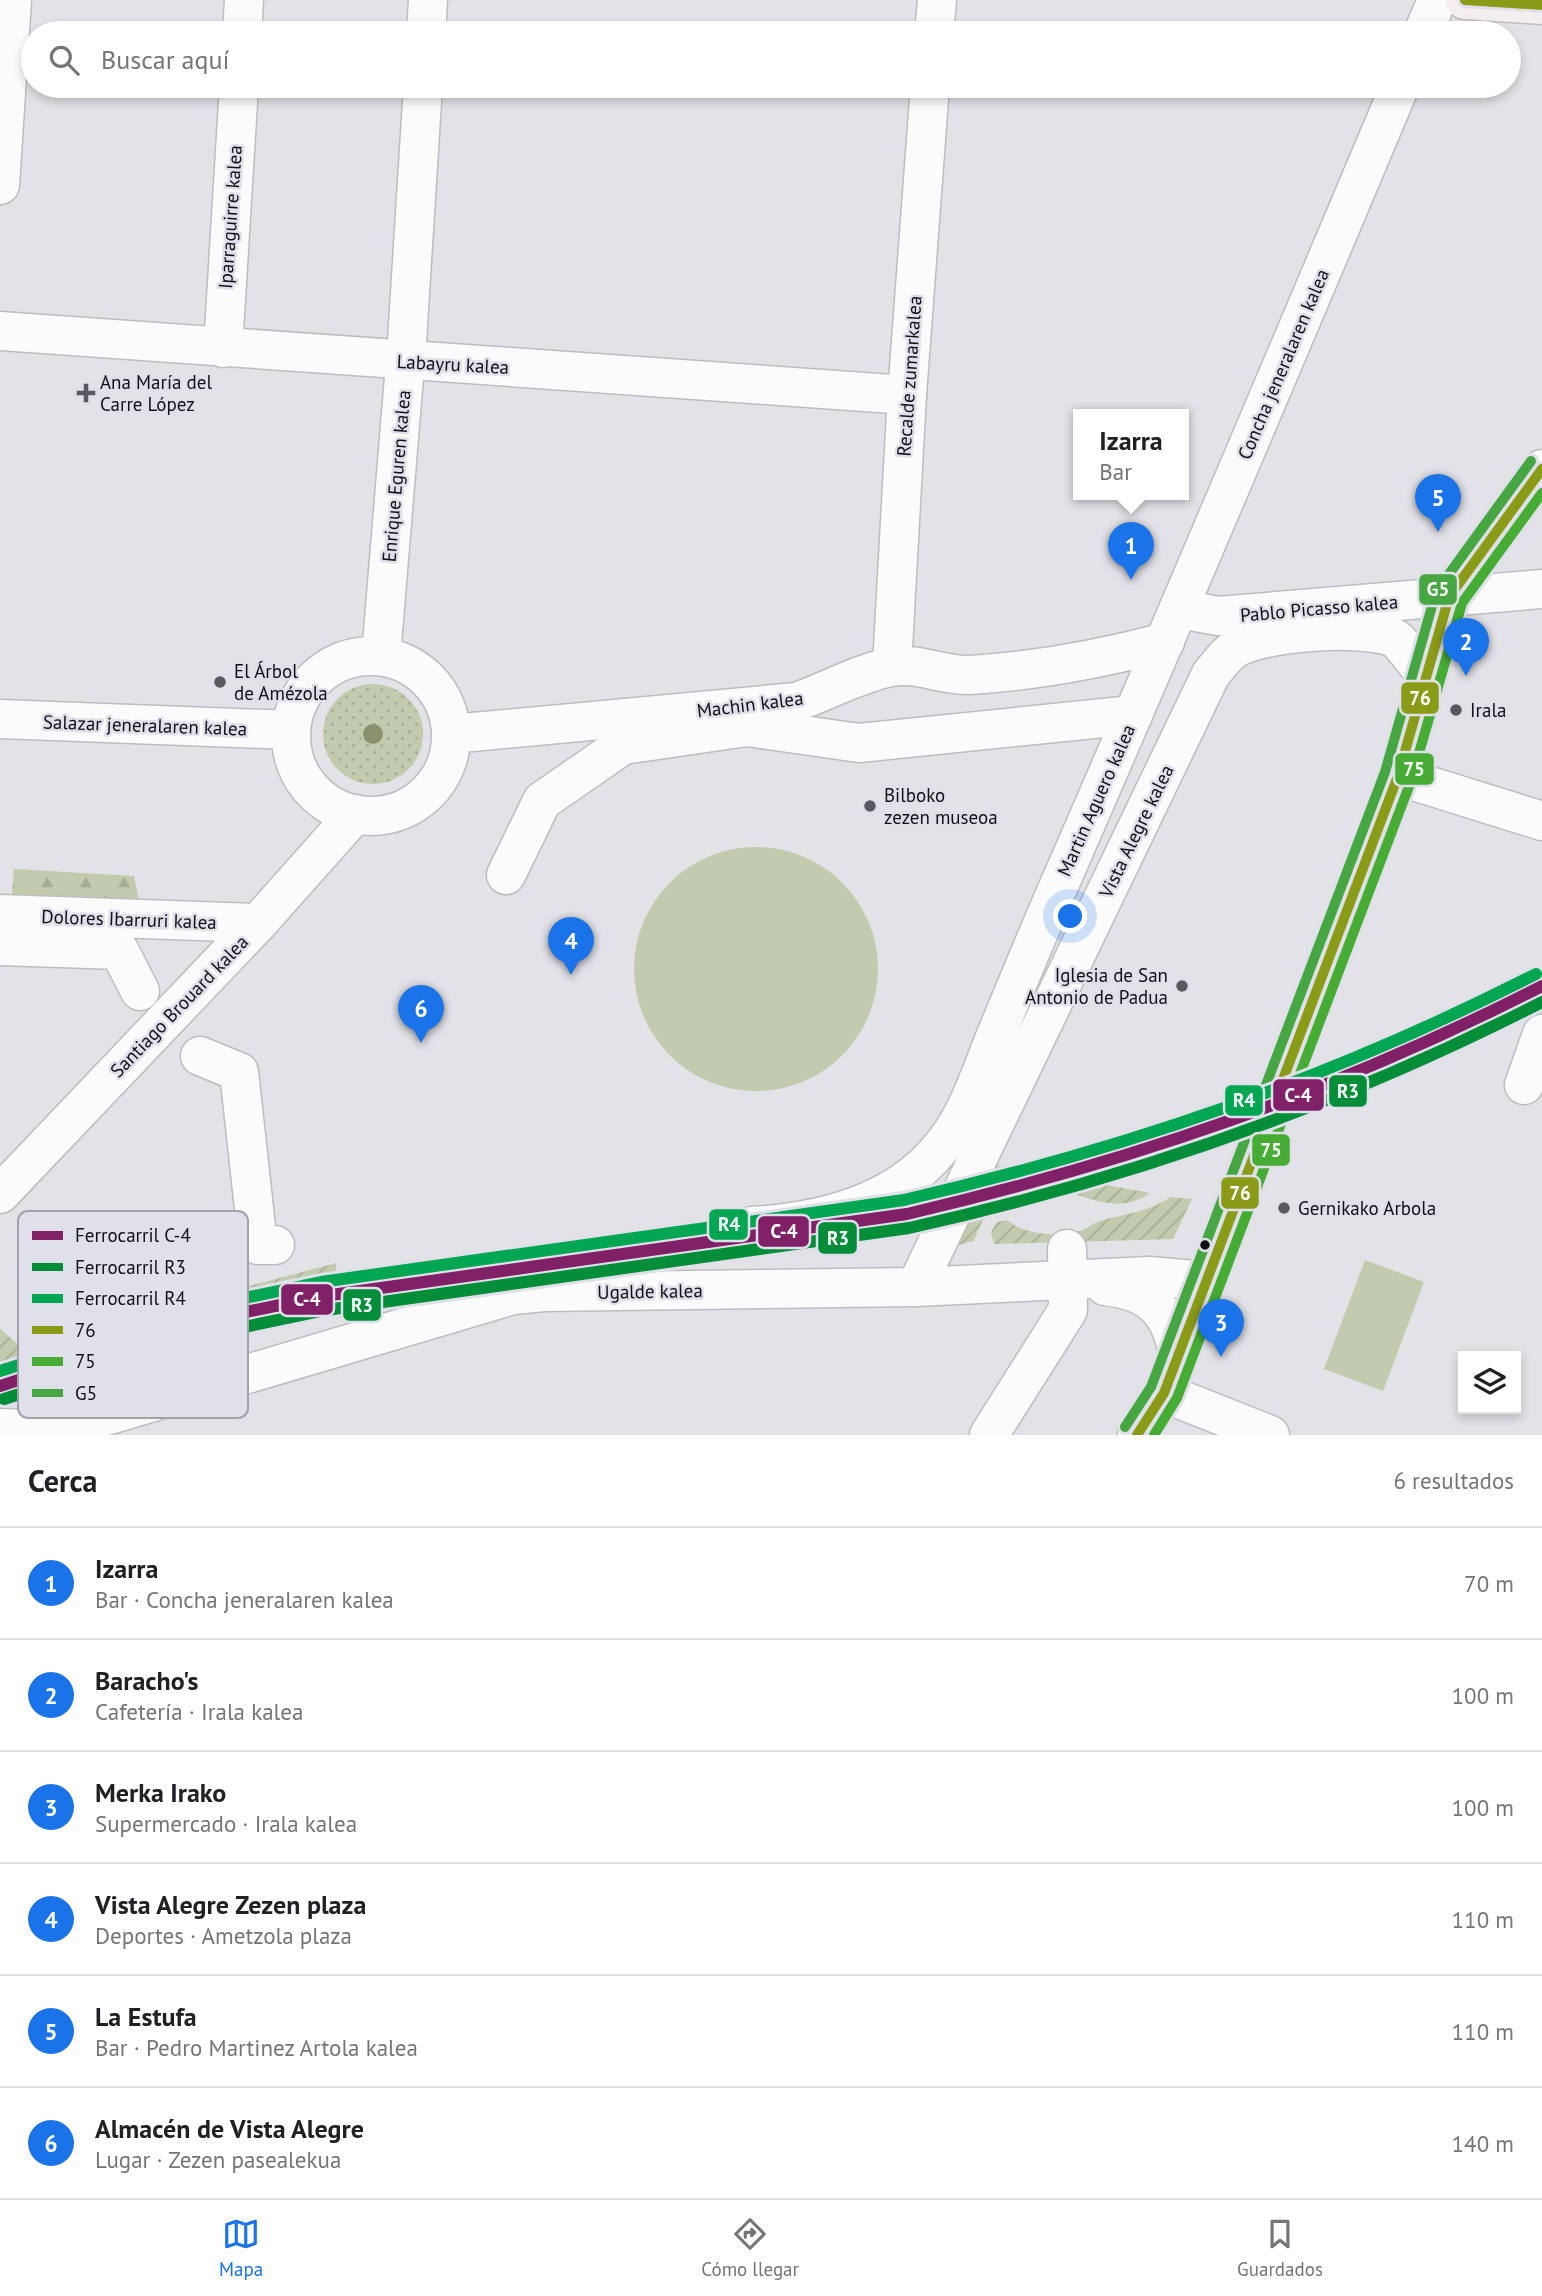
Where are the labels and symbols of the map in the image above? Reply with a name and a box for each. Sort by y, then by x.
street label: Iparraguirre kalea [213,144,247,290]
street label: Concha jeneralaren kalea [1232,265,1334,463]
street label: Recalde zumarkalea [891,295,927,457]
street label: Labayru kalea [396,349,510,379]
place label: Ana María del Carre López [100,370,212,416]
marker: Ana María del Carre López [78,385,94,401]
street label: Enrique Eguren kalea [377,389,415,563]
pin: 5 [1415,474,1461,532]
pin: 1 [1108,522,1154,580]
line badge: G5 [1418,573,1458,606]
text: G5 [1427,577,1449,601]
street label: Pablo Picasso kalea [1239,589,1399,627]
pin: 2 [1443,618,1489,676]
place label: El Árbol de Amézola [234,659,328,705]
marker: El Árbol de Amézola [212,674,228,690]
line badge: 76 [1400,681,1440,715]
street label: Machin kalea [695,686,805,722]
text: 76 [1409,686,1431,710]
place label: Irala [1470,698,1506,722]
marker: Irala [1448,702,1464,718]
street label: Salazar jeneralaren kalea [42,709,248,741]
street label: Martin Aguero kalea [1052,720,1140,880]
line badge: 75 [1394,752,1435,786]
text: 75 [1403,757,1425,781]
street label: Vista Alegre kalea [1093,761,1179,902]
place label: Bilboko zezen museoa [884,783,998,829]
marker: Bilboko zezen museoa [862,798,878,814]
your location [1053,899,1087,933]
street label: Dolores Ibarruri kalea [41,904,217,934]
pin: 4 [548,917,594,975]
street label: Santiago Brouard kalea [105,930,253,1082]
place label: Iglesia de San Antonio de Padua [1025,963,1168,1009]
marker: Iglesia de San Antonio de Padua [1174,978,1190,994]
pin: 6 [398,985,444,1043]
line badge: R3 [1328,1074,1368,1108]
line badge: C-4 [1272,1078,1325,1112]
text: R3 [1337,1079,1359,1103]
text: C-4 [1285,1083,1312,1107]
line badge: R4 [1224,1084,1264,1117]
text: R4 [1233,1088,1255,1112]
line badge: 75 [1251,1133,1291,1167]
text: 75 [1260,1138,1282,1162]
line badge: 76 [1220,1176,1260,1210]
text: 76 [1229,1181,1251,1205]
place label: Gernikako Arbola [1298,1196,1436,1220]
marker: Gernikako Arbola [1276,1200,1292,1216]
line badge: R4 [708,1208,749,1241]
legend [18,1211,248,1418]
text: R4 [718,1212,740,1236]
line badge: C-4 [757,1215,810,1248]
text: C-4 [771,1219,798,1243]
line badge: R3 [817,1221,858,1255]
text: Ferrocarril C-4 [75,1223,191,1247]
text: R3 [827,1226,849,1250]
unlabelled marker [1198,1238,1212,1252]
text: Ferrocarril R3 [75,1255,186,1279]
street label: Ugalde kalea [597,1278,703,1304]
line badge: C-4 [280,1283,334,1316]
text: Ferrocarril R4 [75,1286,186,1310]
text: C-4 [294,1287,321,1311]
line badge: R3 [342,1288,382,1322]
text: R3 [351,1293,373,1317]
pin: 3 [1198,1299,1244,1357]
text: 76 [75,1318,96,1342]
text: 75 [75,1349,96,1373]
text: G5 [75,1381,97,1405]

